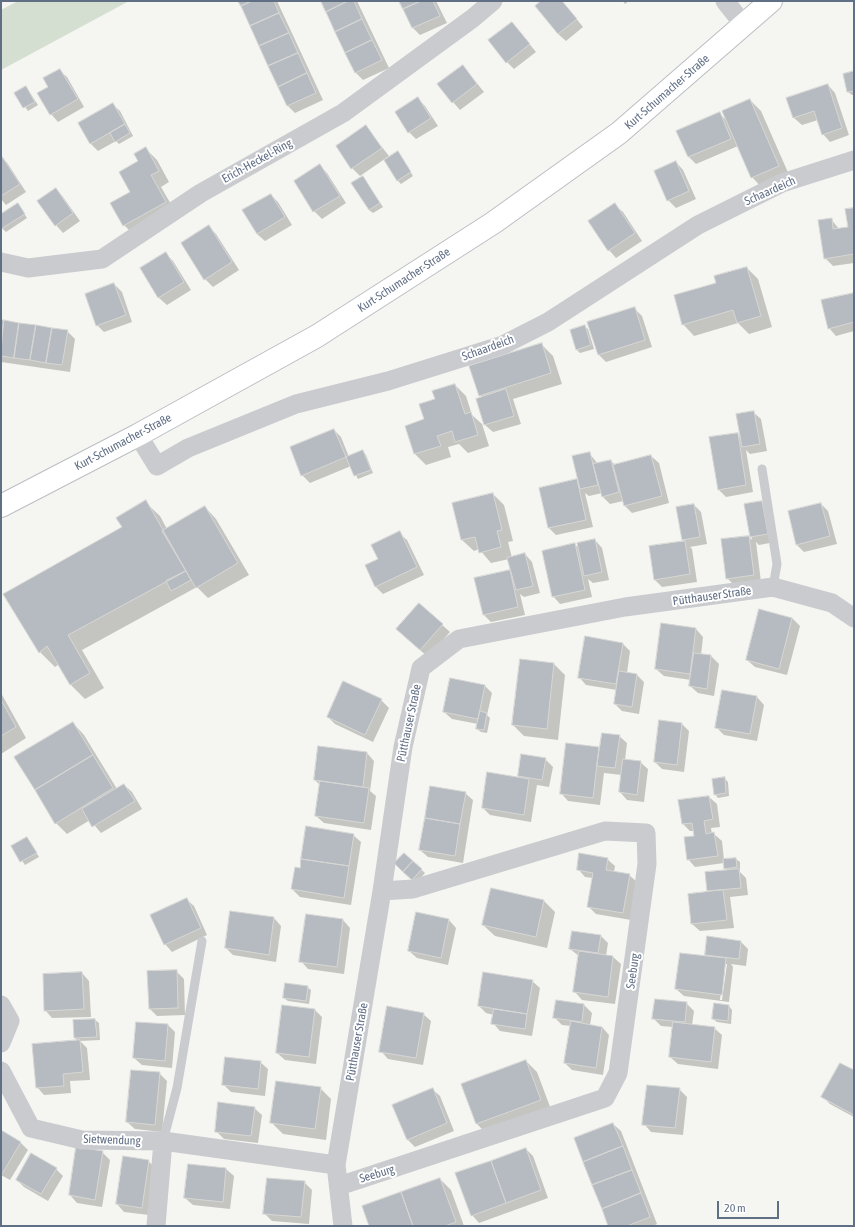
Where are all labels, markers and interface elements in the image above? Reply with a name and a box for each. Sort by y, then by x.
street label: Kurt-Schumacher-Straße [622,51,712,133]
street label: Erich-Heckel-Ring [219,136,295,186]
street label: Schaardeich [742,173,798,209]
street label: Kurt-Schumacher-Straße [355,245,453,315]
street label: Schaardeich [460,332,516,364]
street label: Kurt-Schumacher-Straße [72,410,174,474]
street label: Pütthauser Straße [672,583,752,609]
street label: Pütthauser Straße [394,683,424,763]
street label: Seeburg [623,952,643,990]
street label: Pütthauser Straße [343,1002,371,1082]
street label: Sietwendung [83,1132,141,1148]
street label: Seeburg [358,1162,396,1186]
scale bar [719,1193,781,1219]
text: 20 m [724,1201,746,1215]

